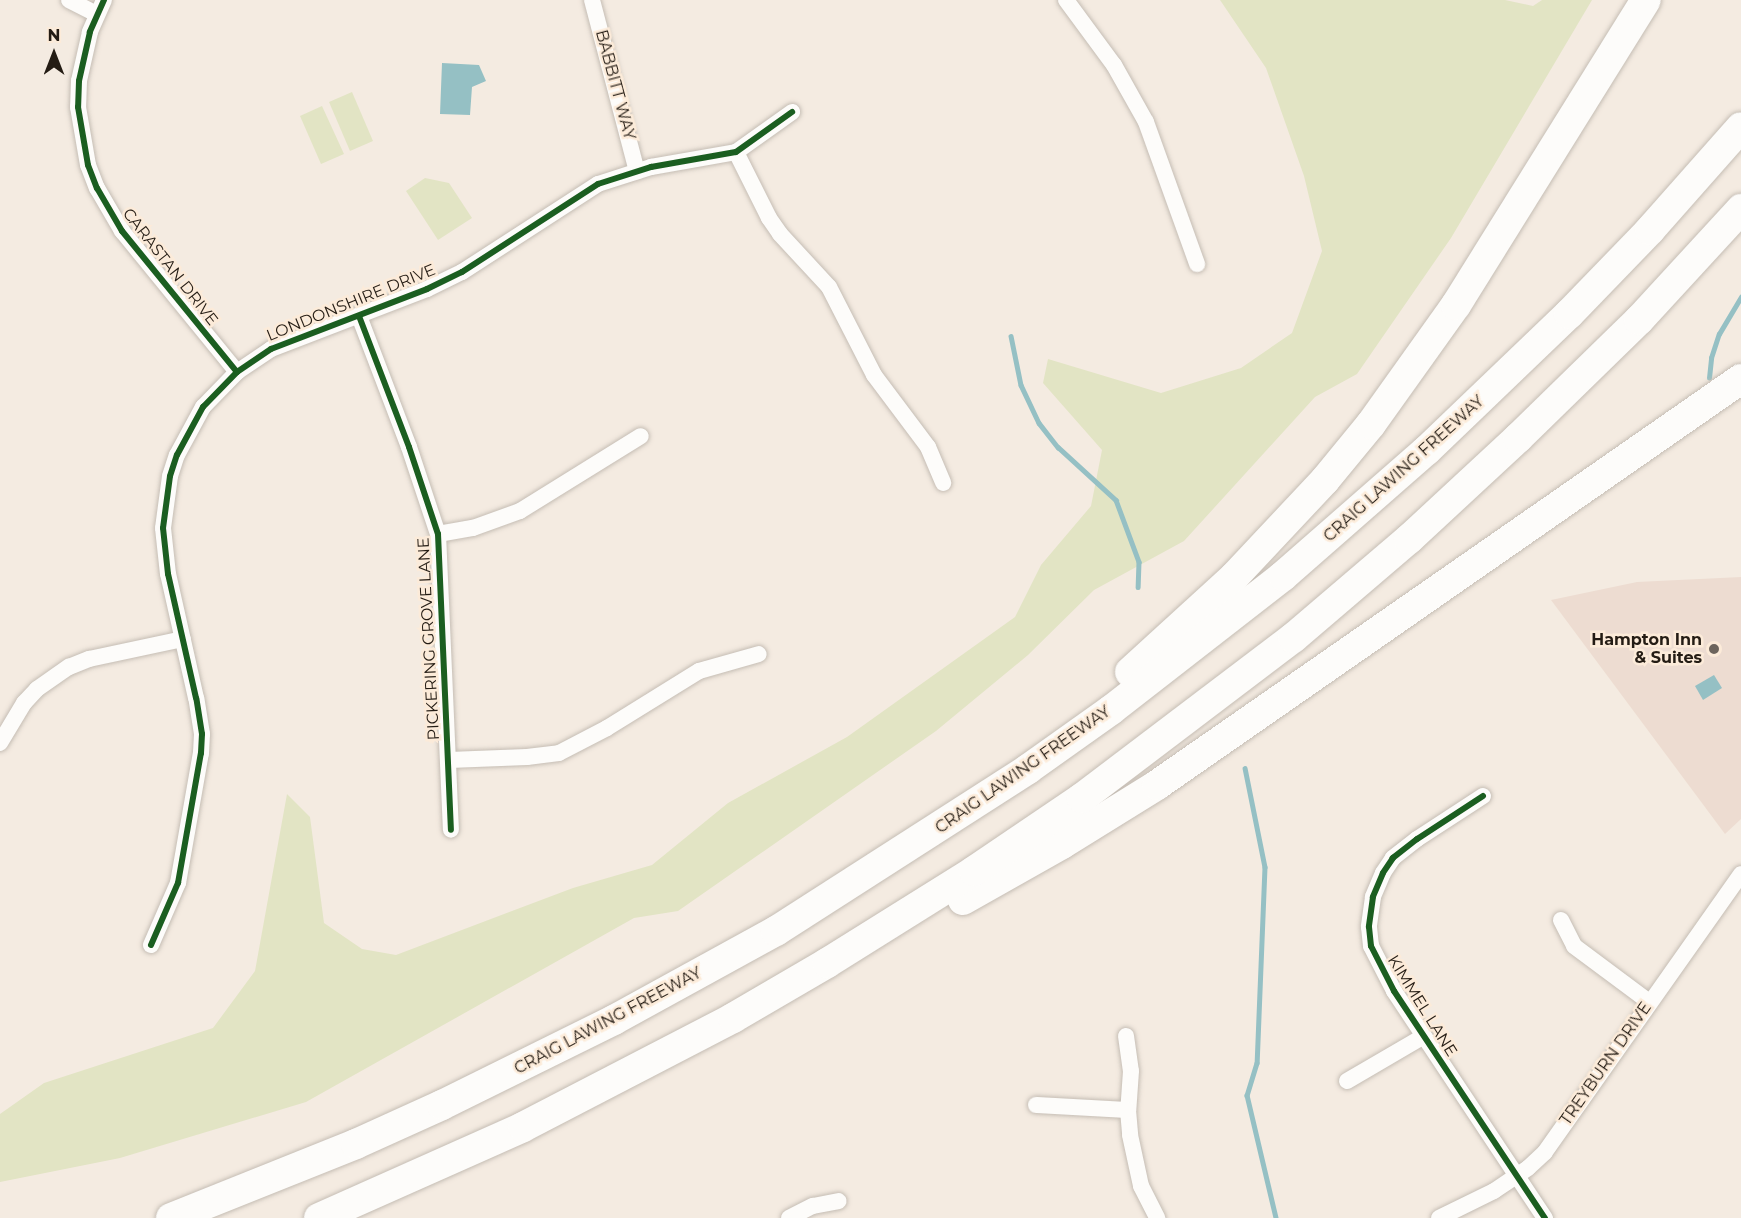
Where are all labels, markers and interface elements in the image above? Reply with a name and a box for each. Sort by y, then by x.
north arrow [24,24,84,84]
text: N [48,26,60,45]
street label: BABBITT WAY [591,28,639,142]
street label: CARASTAN DRIVE [118,205,222,329]
street label: LONDONSHIRE DRIVE [264,260,438,346]
street label: CRAIG LAWING FREEWAY [1320,392,1488,546]
street label: PICKERING GROVE LANE [414,537,444,741]
place label: Hampton Inn & Suites [1591,630,1702,668]
marker: Hampton Inn & Suites [1707,642,1721,656]
street label: CRAIG LAWING FREEWAY [932,702,1114,838]
street label: KIMMEL LANE [1383,952,1461,1060]
street label: CRAIG LAWING FREEWAY [511,963,705,1079]
street label: TREYBURN DRIVE [1556,999,1656,1129]

